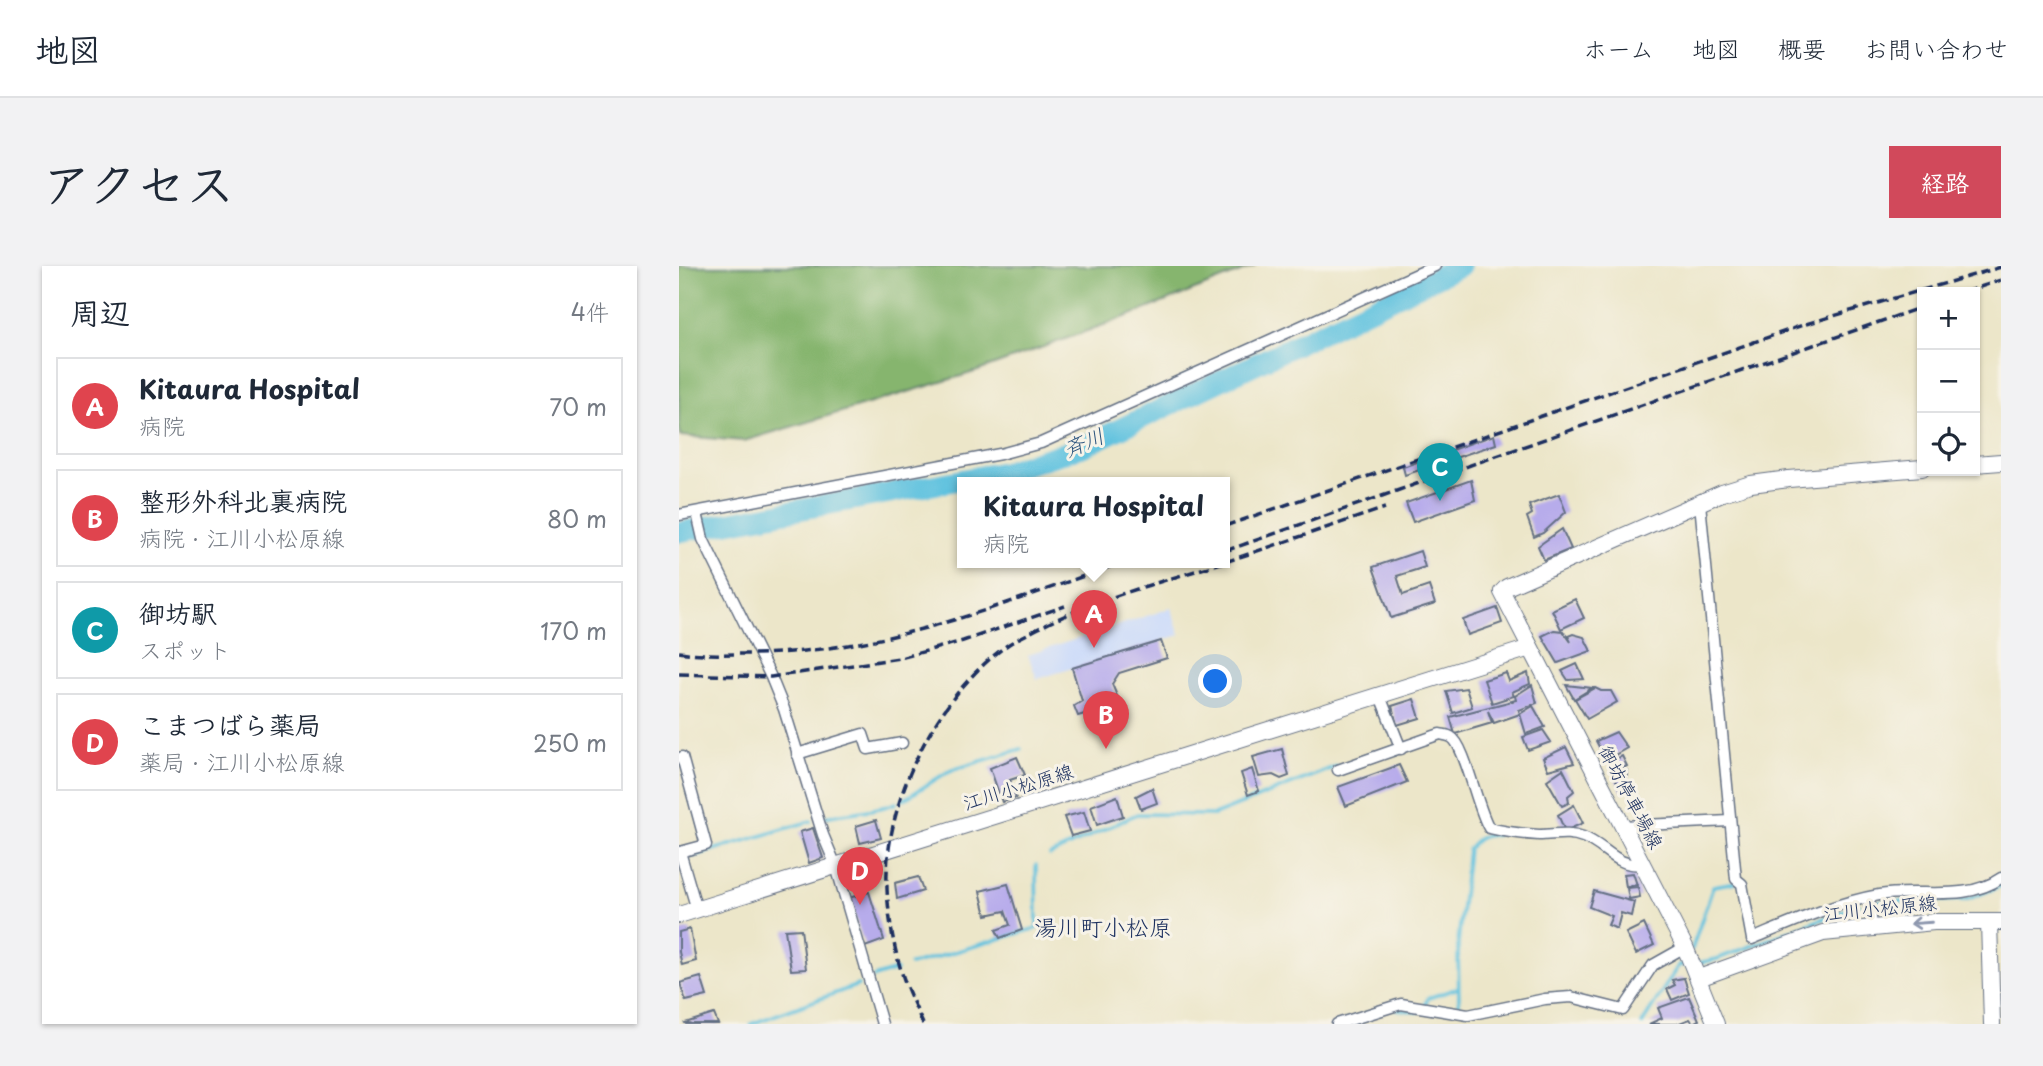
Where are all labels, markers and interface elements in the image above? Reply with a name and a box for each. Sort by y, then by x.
text: 地図 [35,23,101,73]
text: ホーム [1583,30,1654,66]
text: 地図 [1692,30,1740,66]
text: 概要 [1778,30,1826,66]
text: お問い合わせ [1864,30,2008,66]
text: アクセス [42,145,235,219]
button: 経路 [1889,146,2001,218]
map controls [1917,287,1980,476]
button: + [1917,287,1980,350]
text: 周辺 [70,289,130,334]
text: 4件 [571,294,609,329]
button: − [1917,350,1980,413]
text: Kitaura Hospital [139,369,360,408]
text: A [86,389,104,424]
text: 70 m [549,389,607,424]
text: 病院 [139,408,185,443]
button: locate [1917,413,1980,476]
water label: 斉川 [1058,418,1109,464]
pin: C [1417,443,1463,501]
popup [957,477,1230,568]
text: 整形外科北裏病院 [139,481,347,520]
text: Kitaura Hospital [983,486,1204,525]
text: B [87,501,103,536]
text: 80 m [547,501,607,536]
text: 病院 · 江川小松原線 [139,520,345,555]
text: 病院 [983,525,1029,560]
pin: A [1071,590,1117,648]
text: 御坊駅 [139,593,217,632]
text: C [86,613,104,648]
text: 170 m [540,613,607,648]
text: スポット [139,632,231,667]
your location [1198,664,1232,698]
pin: B [1083,691,1129,749]
text: こまつばら薬局 [139,705,321,744]
text: D [86,725,104,760]
text: 250 m [533,725,607,760]
street label: 御坊停車場線 [1593,740,1671,853]
text: 薬局 · 江川小松原線 [139,744,345,779]
street label: 江川小松原線 [959,756,1076,816]
pin: D [837,847,883,905]
street label: 江川小松原線 [1822,887,1938,927]
district label: 湯川町小松原 [1034,909,1172,944]
one-way arrow [1910,917,1933,930]

